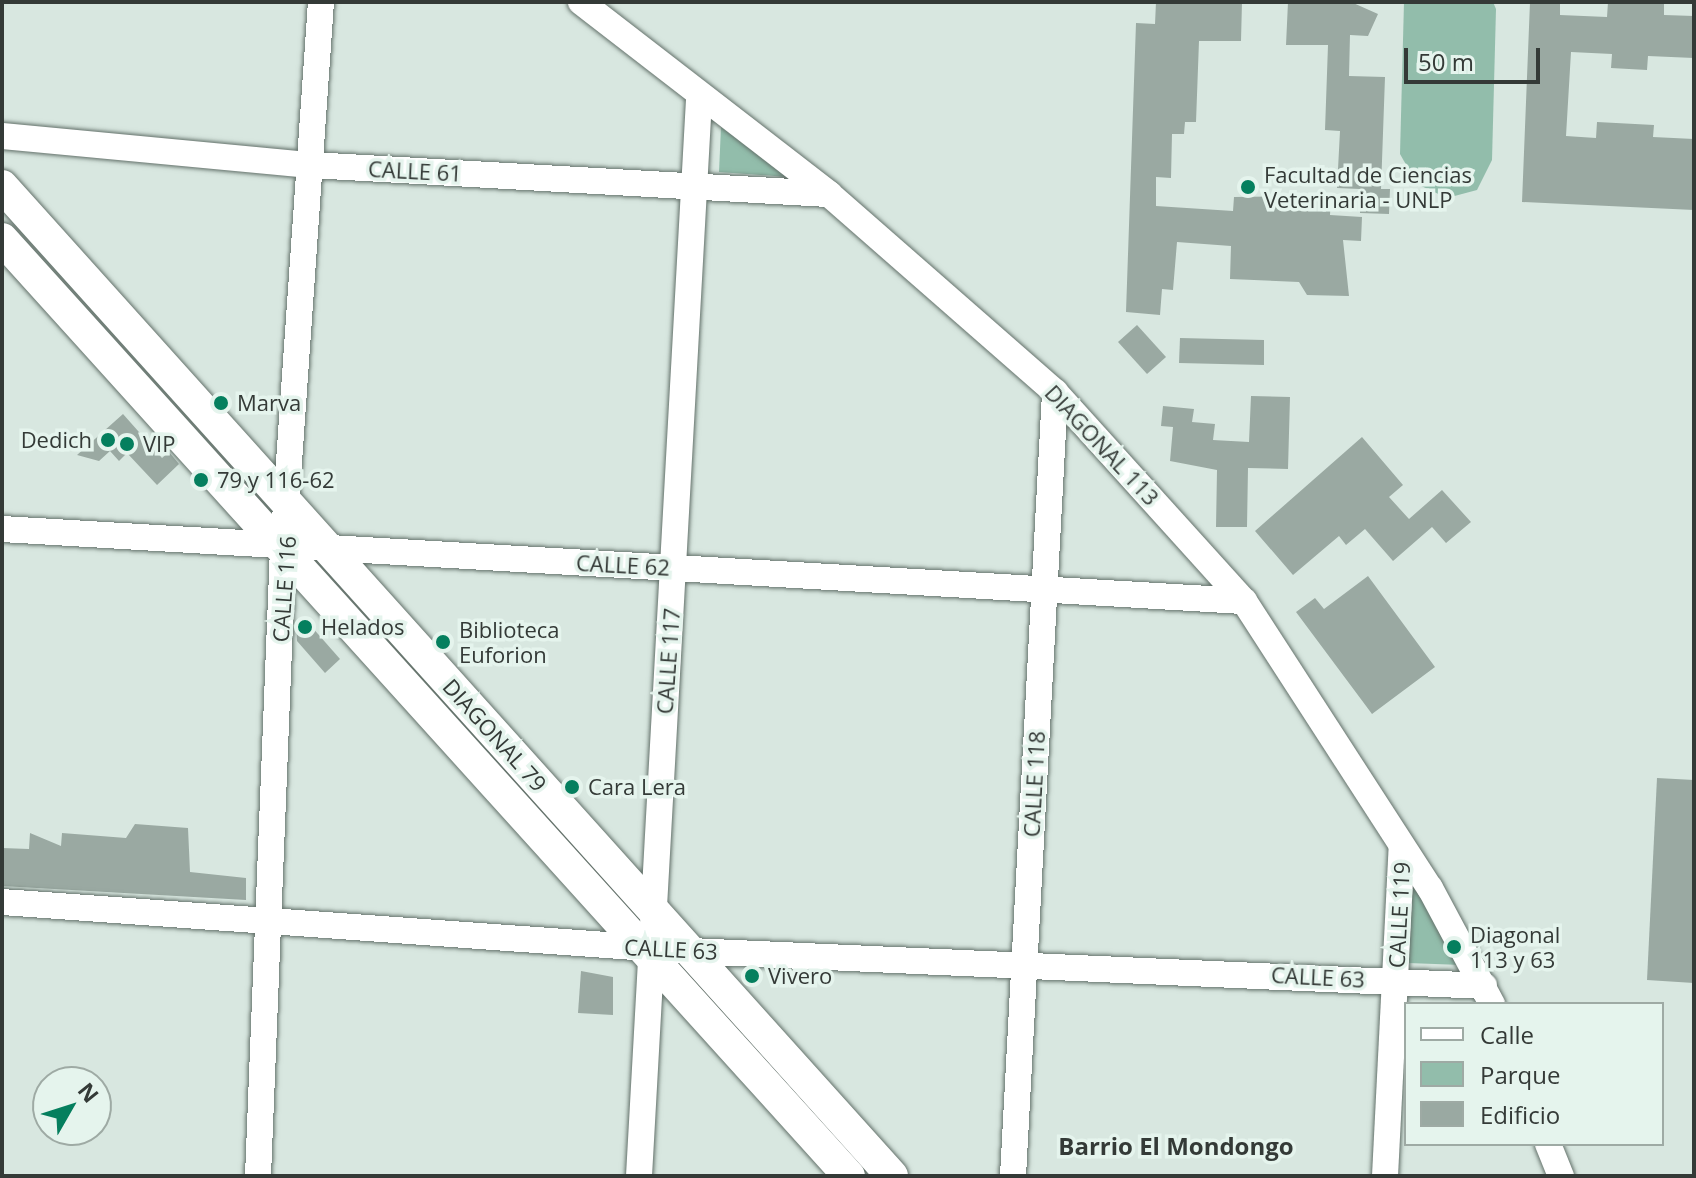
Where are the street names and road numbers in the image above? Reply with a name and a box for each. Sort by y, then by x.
street label: CALLE 61 [367,155,463,187]
street label: DIAGONAL 113 [1040,379,1164,511]
street label: CALLE 116 [267,535,301,643]
street label: CALLE 62 [575,549,671,581]
street label: CALLE 117 [651,607,685,715]
street label: DIAGONAL 79 [438,673,552,797]
street label: CALLE 118 [1018,730,1050,838]
street label: CALLE 119 [1383,861,1415,969]
street label: CALLE 63 [623,933,719,965]
street label: CALLE 63 [1270,961,1366,993]

